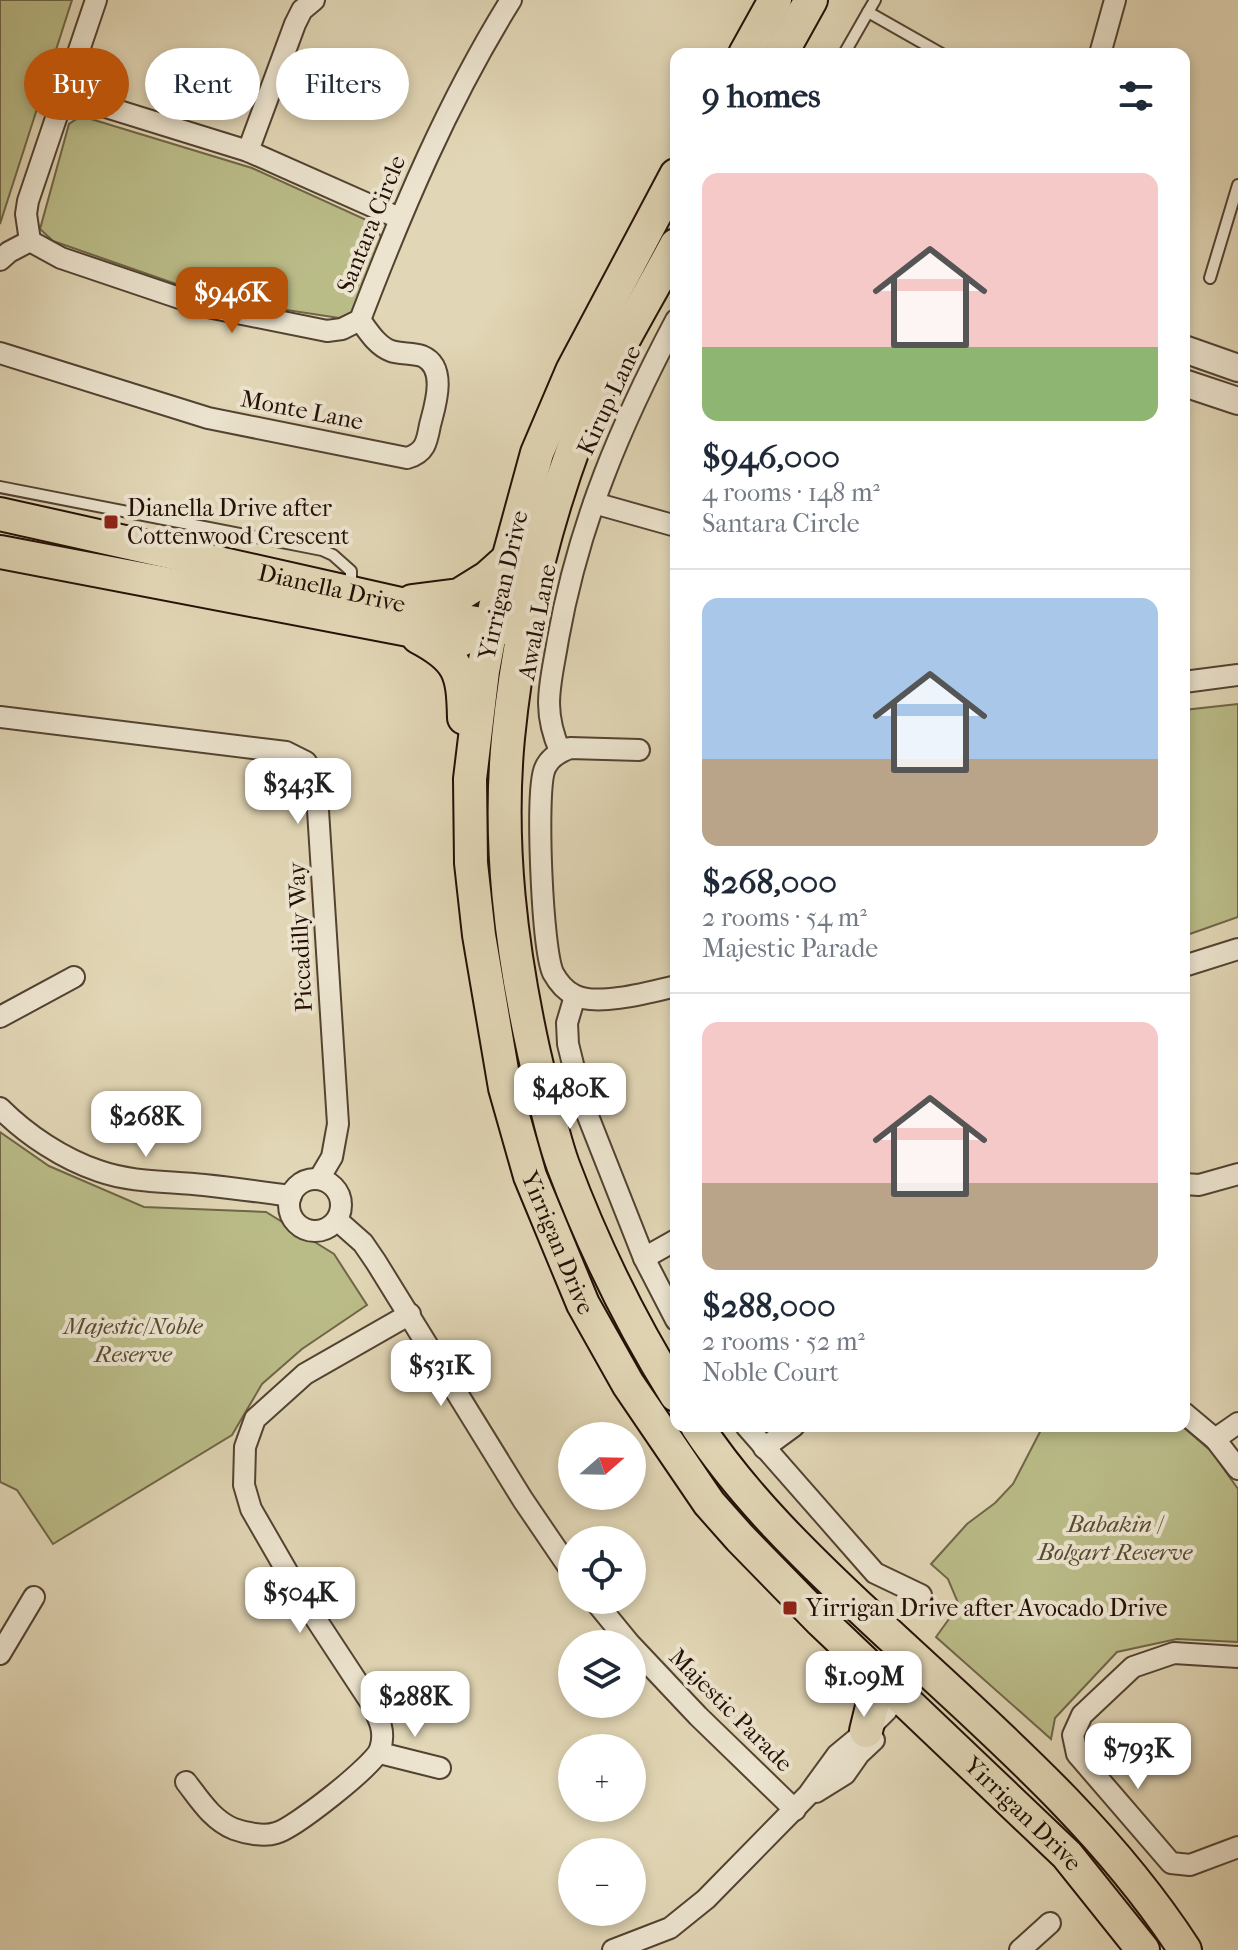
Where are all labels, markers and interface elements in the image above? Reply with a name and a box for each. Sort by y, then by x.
chip: Buy [24,48,129,120]
chip: Rent [145,48,260,120]
chip: Filters [276,48,409,120]
icon: filters [1114,74,1158,118]
text: 9 homes [702,76,821,116]
street label: Santara Circle [331,151,411,297]
icon: home [858,225,1002,369]
pin: $946K [176,267,288,335]
text: $946K [194,277,270,308]
street label: Kirup Lane [571,341,647,459]
street label: Monte Lane [238,384,366,436]
text: $946,000 [702,437,840,477]
text: 4 rooms · 148 m² [702,477,880,508]
place label: Dianella Drive after Cottenwood Crescent [127,494,350,550]
street label: Yirrigan Drive [472,508,534,663]
text: Santara Circle [702,508,860,539]
marker: Dianella Drive after Cottenwood Crescent [102,513,120,531]
street label: Dianella Drive [255,558,408,619]
street label: Awala Lane [512,561,562,683]
icon: home [858,650,1002,794]
pin: $343K [242,758,354,826]
text: $343K [263,768,333,799]
street label: Piccadilly Way [282,860,318,1013]
text: $268,000 [702,862,837,902]
text: 2 rooms · 54 m² [702,902,867,933]
text: Majestic Parade [702,933,878,964]
pin: $480K [514,1063,626,1131]
text: $480K [532,1073,608,1104]
icon: home [858,1074,1002,1218]
pin: $268K [90,1091,202,1159]
text: $268K [109,1101,183,1132]
street label: Yirrigan Drive [515,1166,600,1320]
text: $288,000 [702,1286,836,1326]
park label: Majestic/Noble Reserve [62,1312,204,1368]
text: 2 rooms · 52 m² [702,1326,865,1357]
pin: $531K [385,1340,497,1408]
text: $531K [409,1350,473,1381]
text: Noble Court [702,1357,839,1388]
north arrow [558,1422,646,1510]
map controls [558,1422,646,1926]
park label: Babakin / Bolgart Reserve [1036,1510,1194,1566]
button: locate [558,1526,646,1614]
pin: $504K [244,1567,356,1635]
text: $504K [263,1577,337,1608]
place label: Yirrigan Drive after Avocado Drive [805,1594,1168,1622]
marker: Yirrigan Drive after Avocado Drive [781,1599,799,1617]
button: layers [558,1630,646,1718]
street label: Majestic Parade [664,1643,799,1778]
pin: $1.09M [799,1651,929,1719]
text: $1.09M [824,1661,904,1692]
pin: $288K [359,1671,471,1739]
text: $288K [379,1681,451,1712]
pin: $793K [1082,1723,1194,1791]
text: $793K [1103,1733,1173,1764]
button: + [558,1734,646,1822]
street label: Yirrigan Drive [958,1750,1088,1876]
button: − [558,1838,646,1926]

